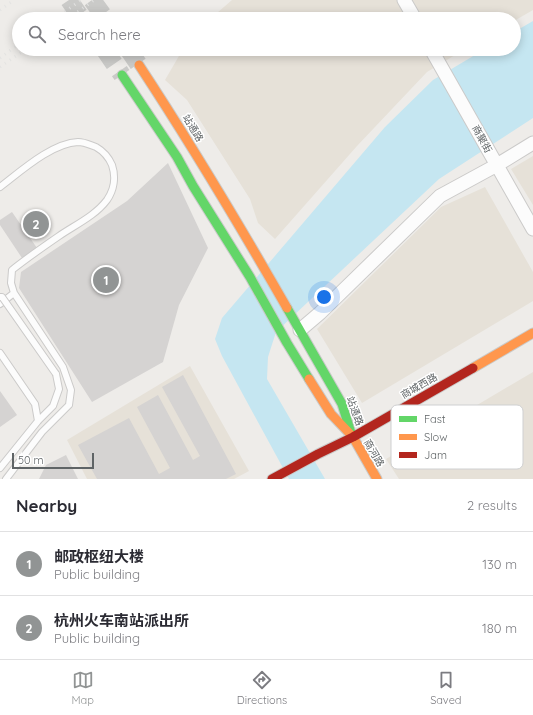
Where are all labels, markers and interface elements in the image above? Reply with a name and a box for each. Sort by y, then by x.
search box [12,12,521,56]
icon: search [26,23,48,45]
text: Search here [58,25,141,44]
street label: 站通路 [180,112,206,144]
street label: 商聚街 [469,123,495,155]
pin: 2 [23,209,49,239]
pin: 1 [93,265,119,295]
your location [314,287,334,307]
street label: 商城西路 [398,370,440,402]
street label: 站通路 [344,395,366,427]
legend [391,405,523,469]
text: Fast [424,412,446,426]
text: Slow [424,430,448,444]
street label: 商河路 [361,437,387,469]
text: Jam [424,448,447,462]
scale bar [12,451,94,470]
text: 50 m [18,453,44,467]
text: Nearby [16,495,77,516]
text: 2 results [467,497,517,513]
text: 邮政枢纽大楼 [54,547,144,566]
text: 1 [26,556,32,572]
text: 130 m [482,556,517,572]
text: Public building [54,566,140,582]
text: 杭州火车南站派出所 [54,611,189,630]
text: 2 [25,620,33,636]
text: 180 m [482,620,517,636]
text: Public building [54,630,140,646]
tab: Map [71,669,94,707]
tab: Directions [237,669,287,707]
tab: Saved [430,669,462,707]

